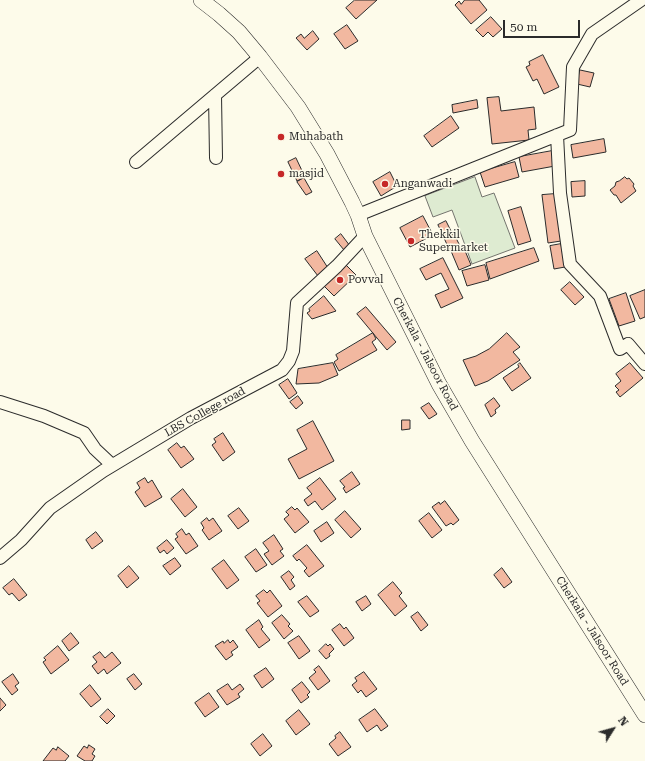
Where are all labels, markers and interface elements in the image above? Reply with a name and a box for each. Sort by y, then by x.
scale bar [505,12,582,38]
text: 50 m [510,20,537,34]
place label: Muhabath [289,130,343,144]
marker: Muhabath [276,132,286,142]
place label: masjid [289,167,324,181]
marker: masjid [276,169,286,179]
place label: Anganwadi [393,177,452,191]
marker: Anganwadi [380,179,390,189]
place label: Thekkil Supermarket [419,228,488,254]
marker: Thekkil Supermarket [406,236,416,246]
place label: Povval [348,273,384,287]
marker: Povval [335,275,345,285]
street label: Cherkala - Jalsoor Road [390,295,460,413]
street label: LBS College road [162,384,248,440]
street label: Cherkala - Jalsoor Road [553,574,631,688]
north arrow [593,709,633,749]
text: N [615,714,631,729]

